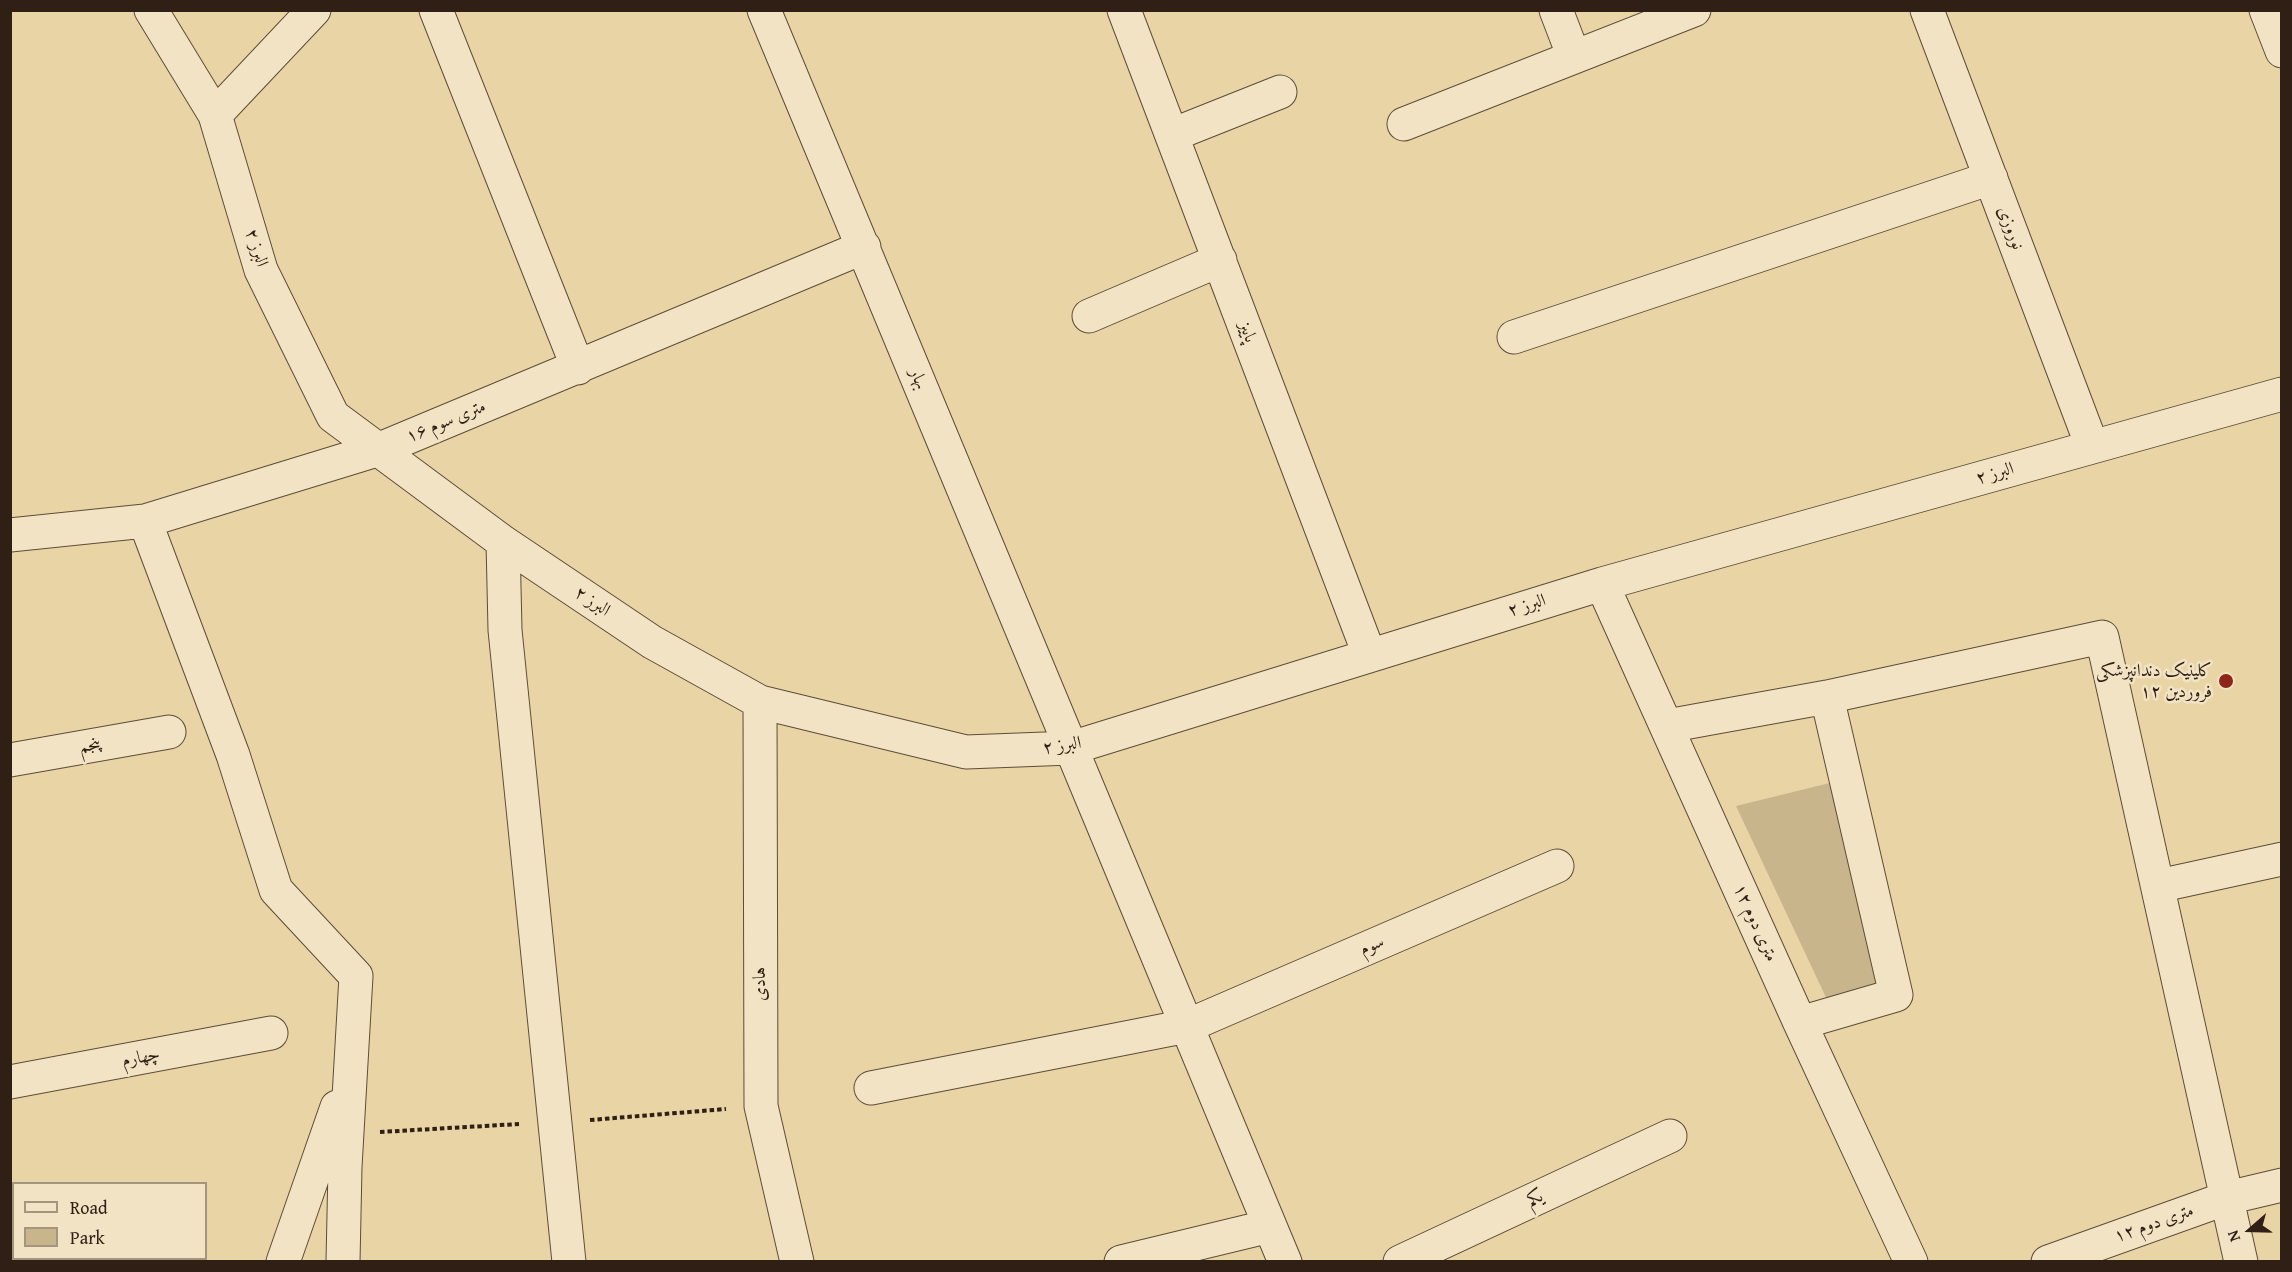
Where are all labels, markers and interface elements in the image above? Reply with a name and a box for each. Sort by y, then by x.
street label: نوروزی [1992,203,2028,253]
street label: البرز ۲ [240,226,272,270]
street label: پاییز [1233,318,1261,346]
street label: بهار [904,365,932,393]
street label: ۱۶ متری سوم [403,396,489,448]
street label: البرز ۲ [1973,458,2017,490]
street label: البرز ۲ [570,582,614,622]
street label: البرز ۲ [1505,590,1549,622]
place label: کلینیک دندانپزشکی ۱۲ فروردین [2096,660,2212,702]
marker: کلینیک دندانپزشکی ۱۲ فروردین [2217,672,2235,690]
street label: پنجم [77,733,103,759]
street label: البرز ۲ [1041,733,1083,759]
street label: ۱۲ متری دوم [1728,881,1782,965]
street label: سوم [1356,931,1388,961]
street label: هادی [749,967,771,1001]
street label: چهارم [120,1044,162,1072]
legend [12,1182,207,1260]
street label: یکم [1523,1186,1547,1212]
text: Road [70,1194,108,1221]
street label: ۱۲ متری دوم [2111,1200,2197,1248]
north arrow [2220,1200,2280,1260]
text: Park [70,1224,105,1251]
text: N [2220,1227,2246,1245]

